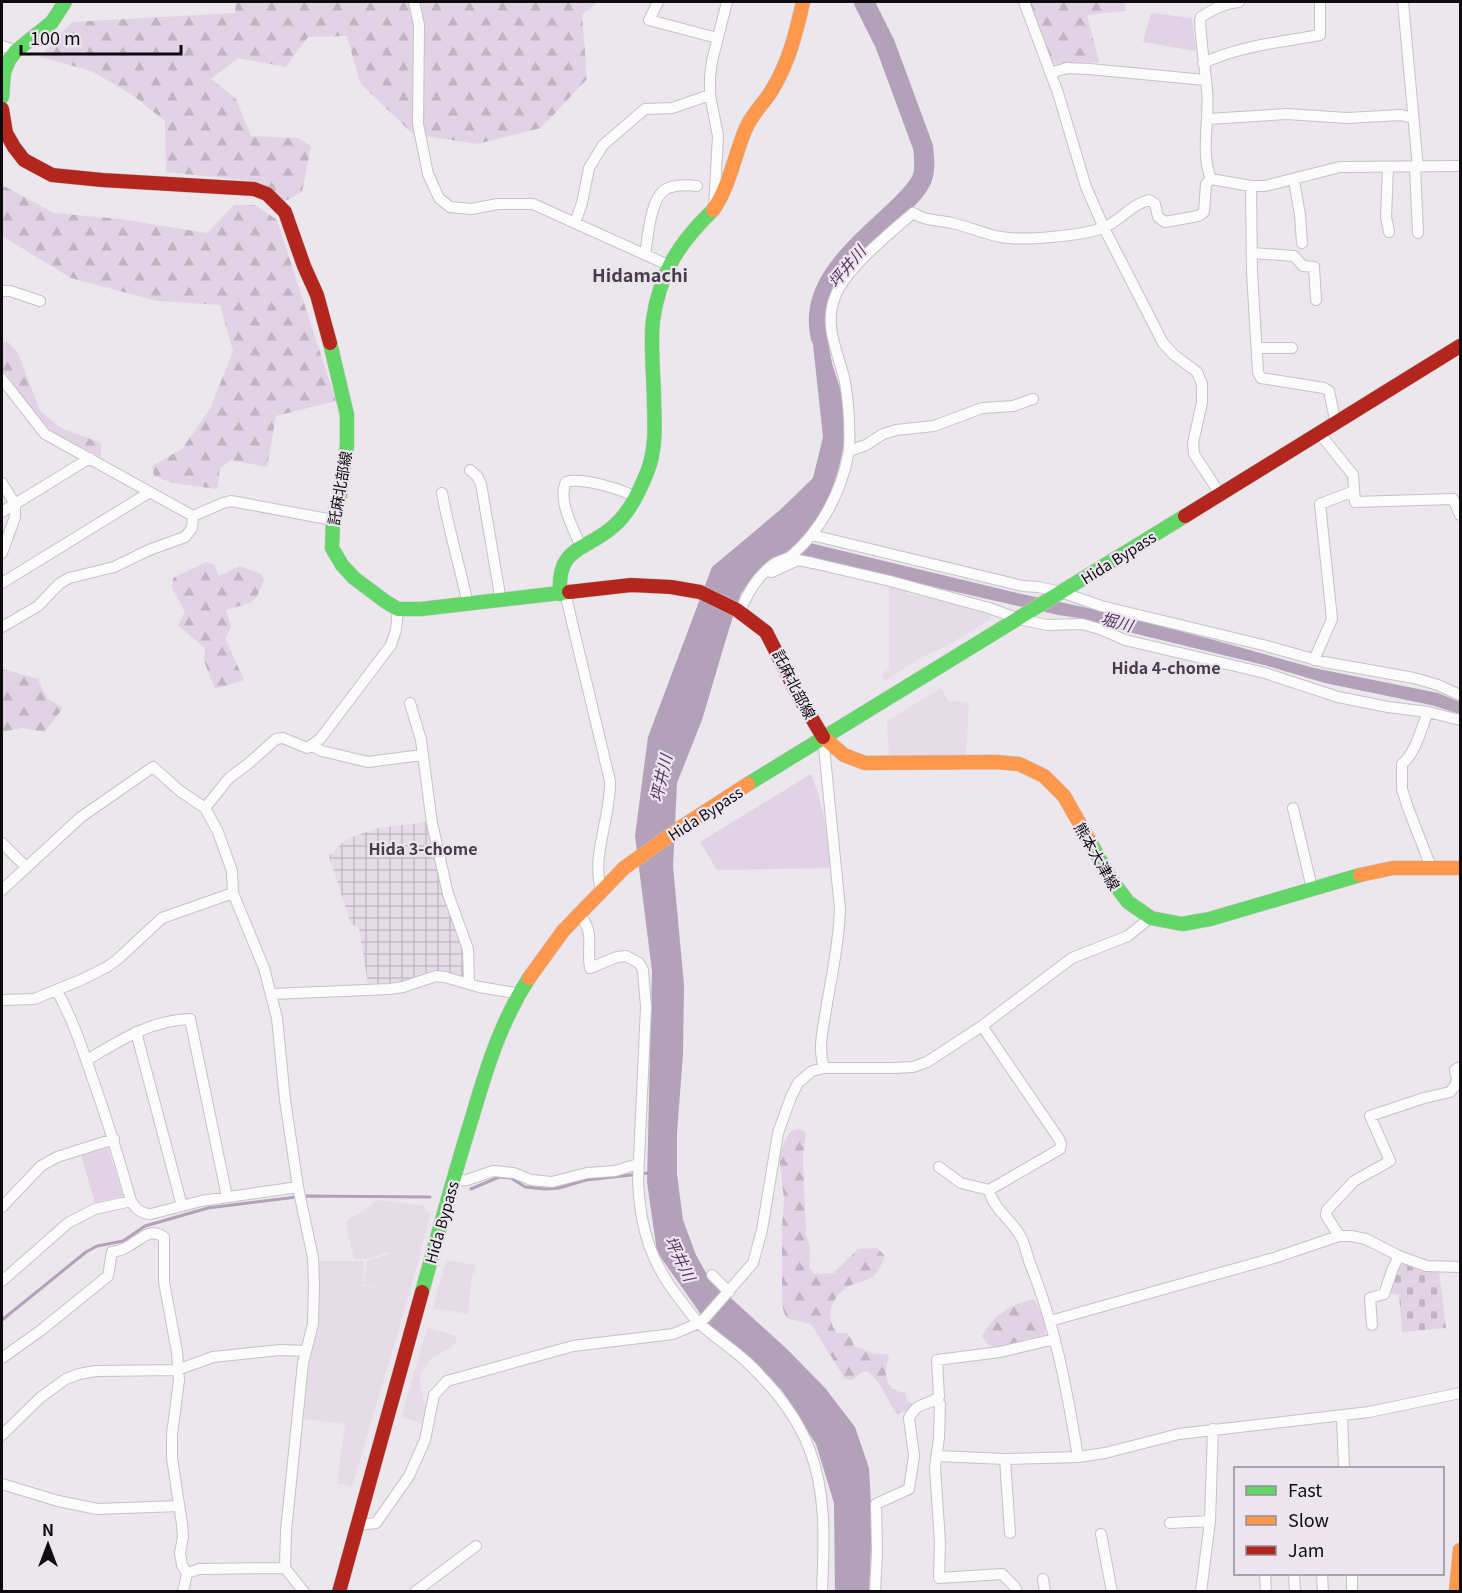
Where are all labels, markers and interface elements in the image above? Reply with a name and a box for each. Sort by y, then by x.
scale bar [21,18,182,56]
text: 100 m [30,24,81,50]
water label: 坪井川 [821,238,872,292]
district label: Hidamachi [592,261,688,287]
street label: 託麻北部線 [322,449,356,527]
street label: Hida Bypass [1076,526,1160,588]
water label: 堀川 [1098,605,1137,637]
street label: 託麻北部線 [769,646,821,722]
district label: Hida 4-chome [1111,655,1221,679]
water label: 坪井川 [643,750,678,804]
street label: Hida Bypass [664,781,746,845]
street label: 熊本大津線 [1070,818,1126,894]
district label: Hida 3-chome [368,836,478,860]
street label: Hida Bypass [419,1178,463,1266]
water label: 坪井川 [660,1231,703,1287]
legend [1234,1467,1444,1575]
text: Fast [1288,1476,1322,1502]
text: Slow [1288,1506,1329,1532]
north arrow [18,1515,78,1575]
text: N [42,1517,54,1541]
text: Jam [1288,1536,1324,1562]

